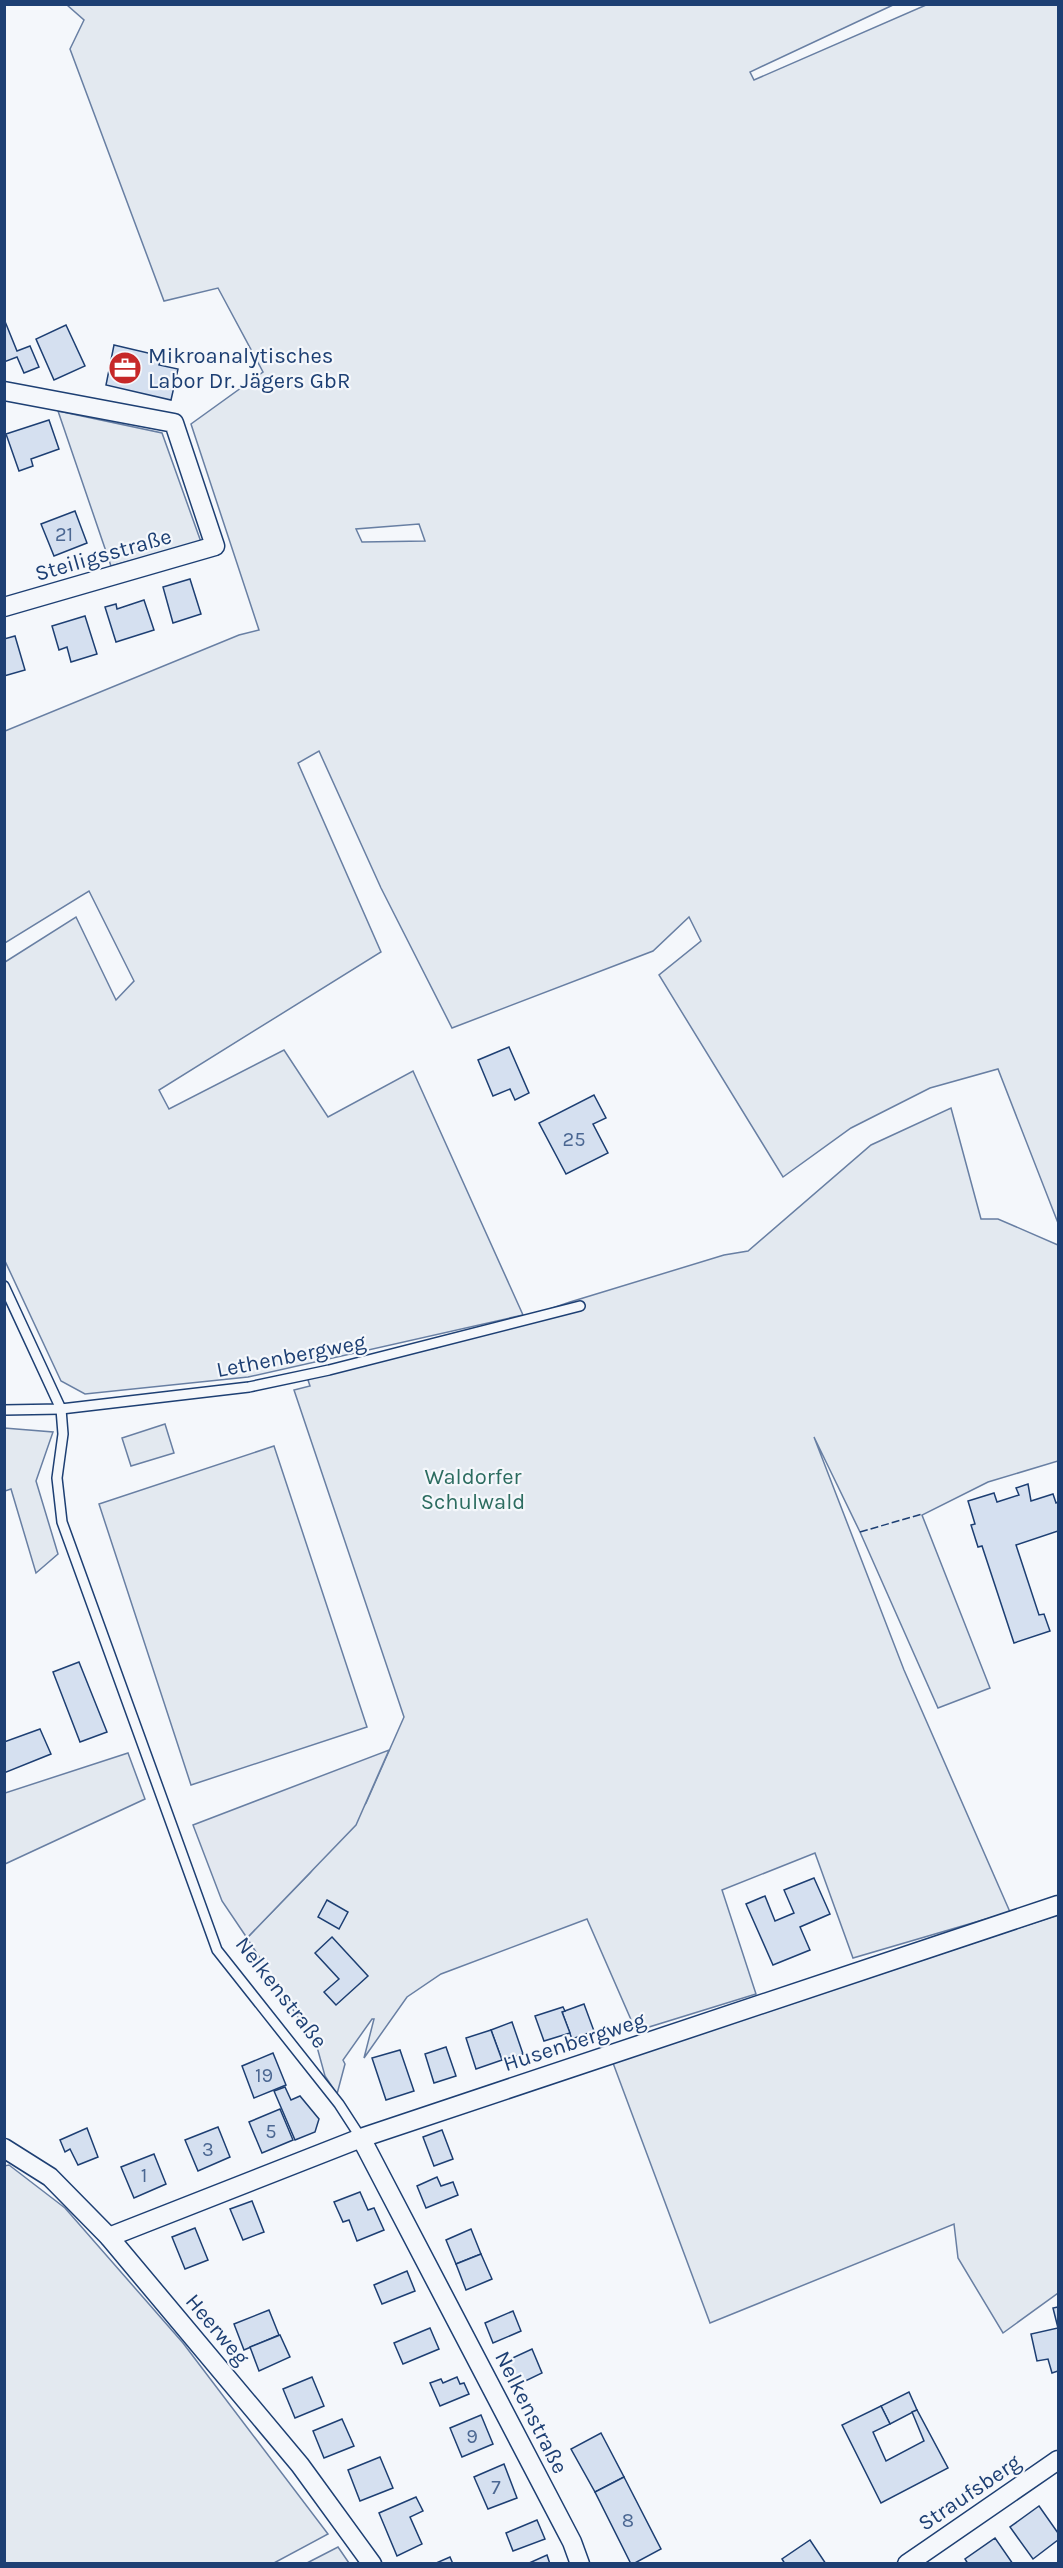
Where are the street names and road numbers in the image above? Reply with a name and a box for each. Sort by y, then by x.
street label: Steiligsstraße [32,523,175,587]
street label: Lethenbergweg [214,1329,369,1383]
street label: Nelkenstraße [230,1932,333,2053]
street label: Husenbergweg [500,2007,649,2077]
street label: Heerweg [180,2289,255,2371]
street label: Nelkenstraße [489,2347,573,2478]
street label: Straufsberg [913,2449,1026,2537]

